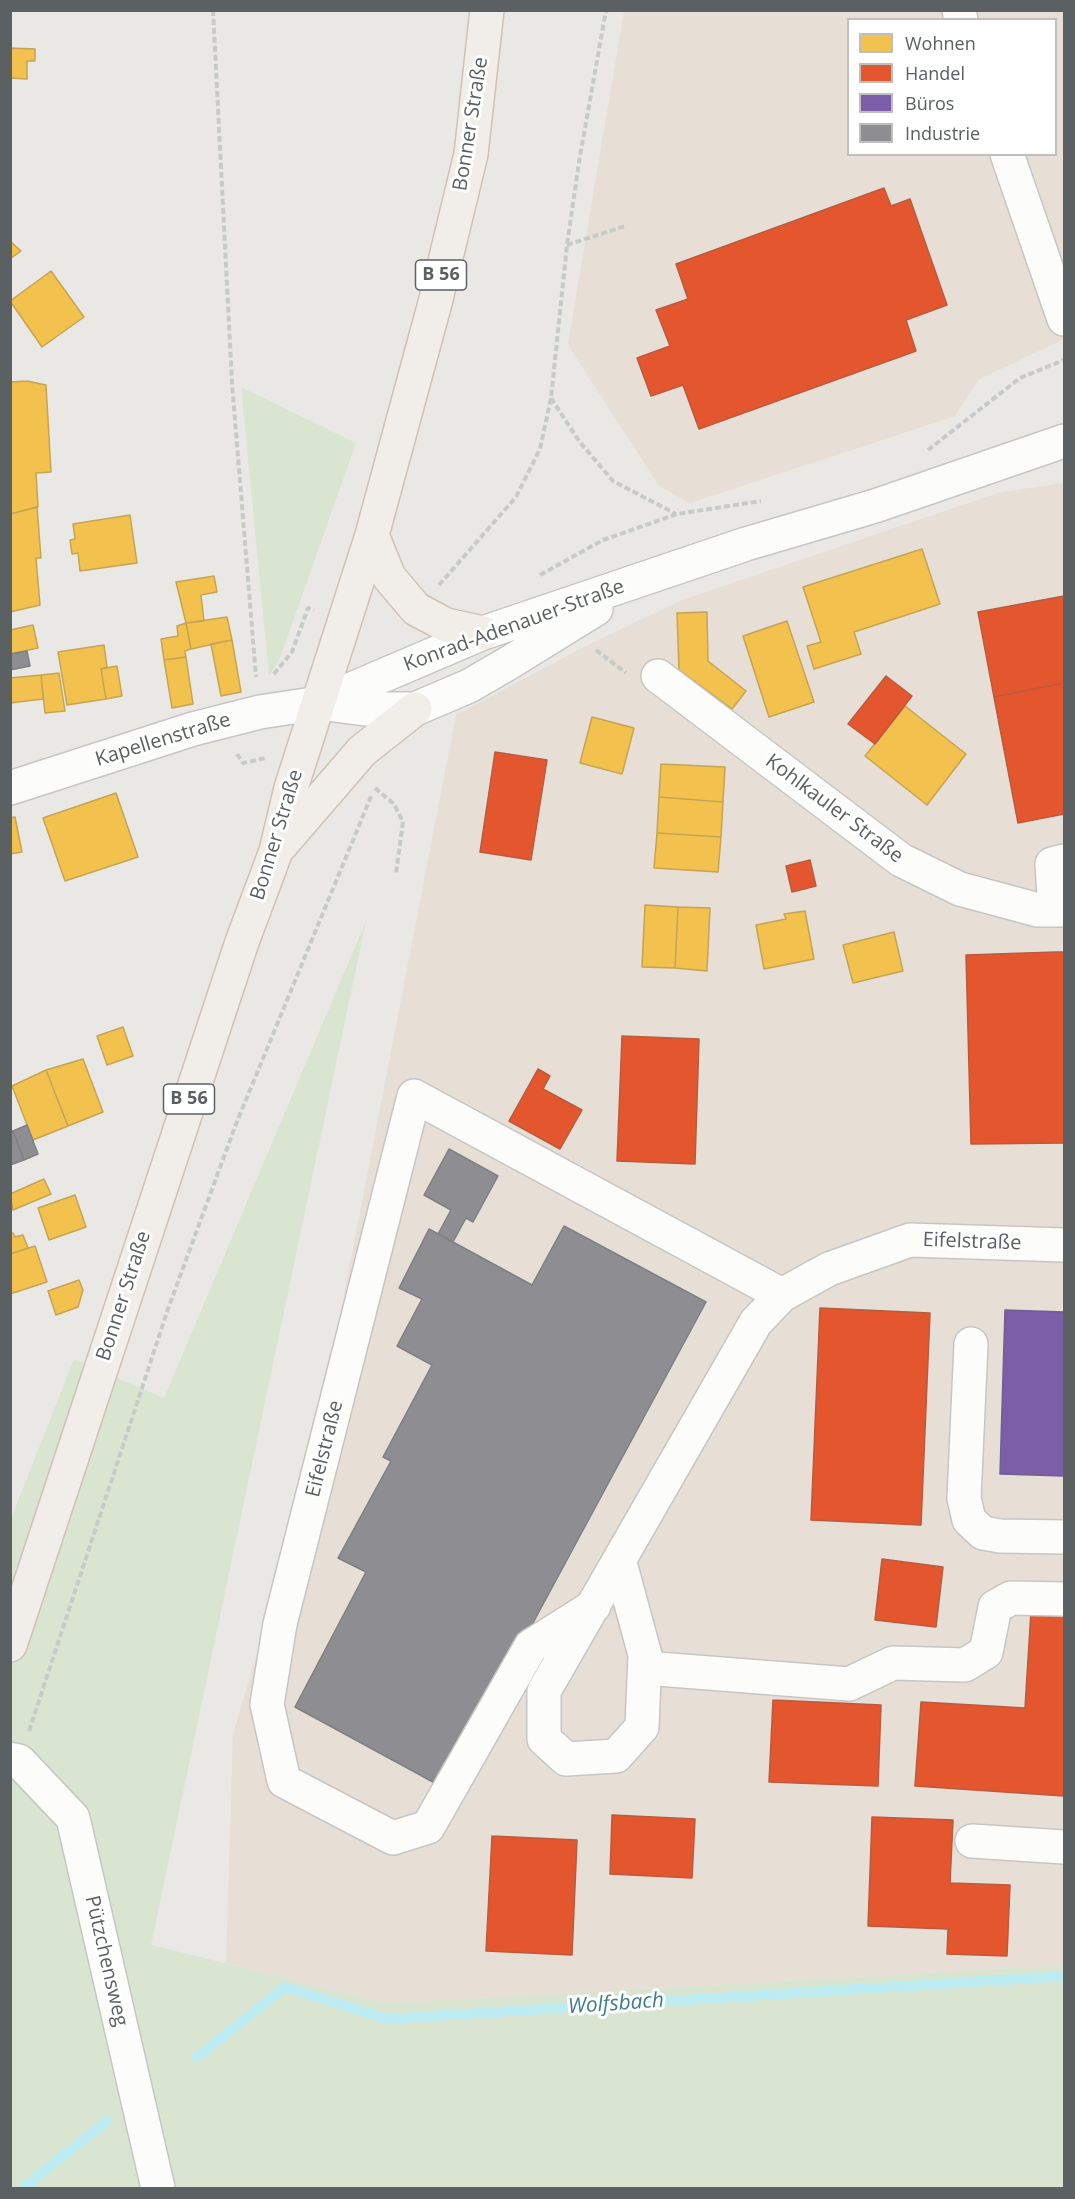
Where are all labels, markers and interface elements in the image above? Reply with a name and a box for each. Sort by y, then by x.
legend [847,18,1057,156]
text: Wohnen [905,31,976,55]
street label: Bonner Straße [449,55,493,193]
text: Handel [905,61,965,85]
text: Büros [905,91,954,115]
text: Industrie [905,121,980,145]
road number: B 56 [416,260,466,290]
street label: Konrad-Adenauer-Straße [400,575,628,677]
street label: Kapellenstraße [93,708,233,772]
street label: Kohlkauler Straße [760,749,908,869]
street label: Bonner Straße [246,767,308,903]
road number: B 56 [164,1084,214,1114]
street label: Bonner Straße [92,1228,156,1364]
street label: Eifelstraße [922,1228,1022,1256]
street label: Eifelstraße [301,1398,349,1500]
street label: Pützchensweg [79,1893,133,2029]
water label: Wolfsbach [567,1988,665,2020]

